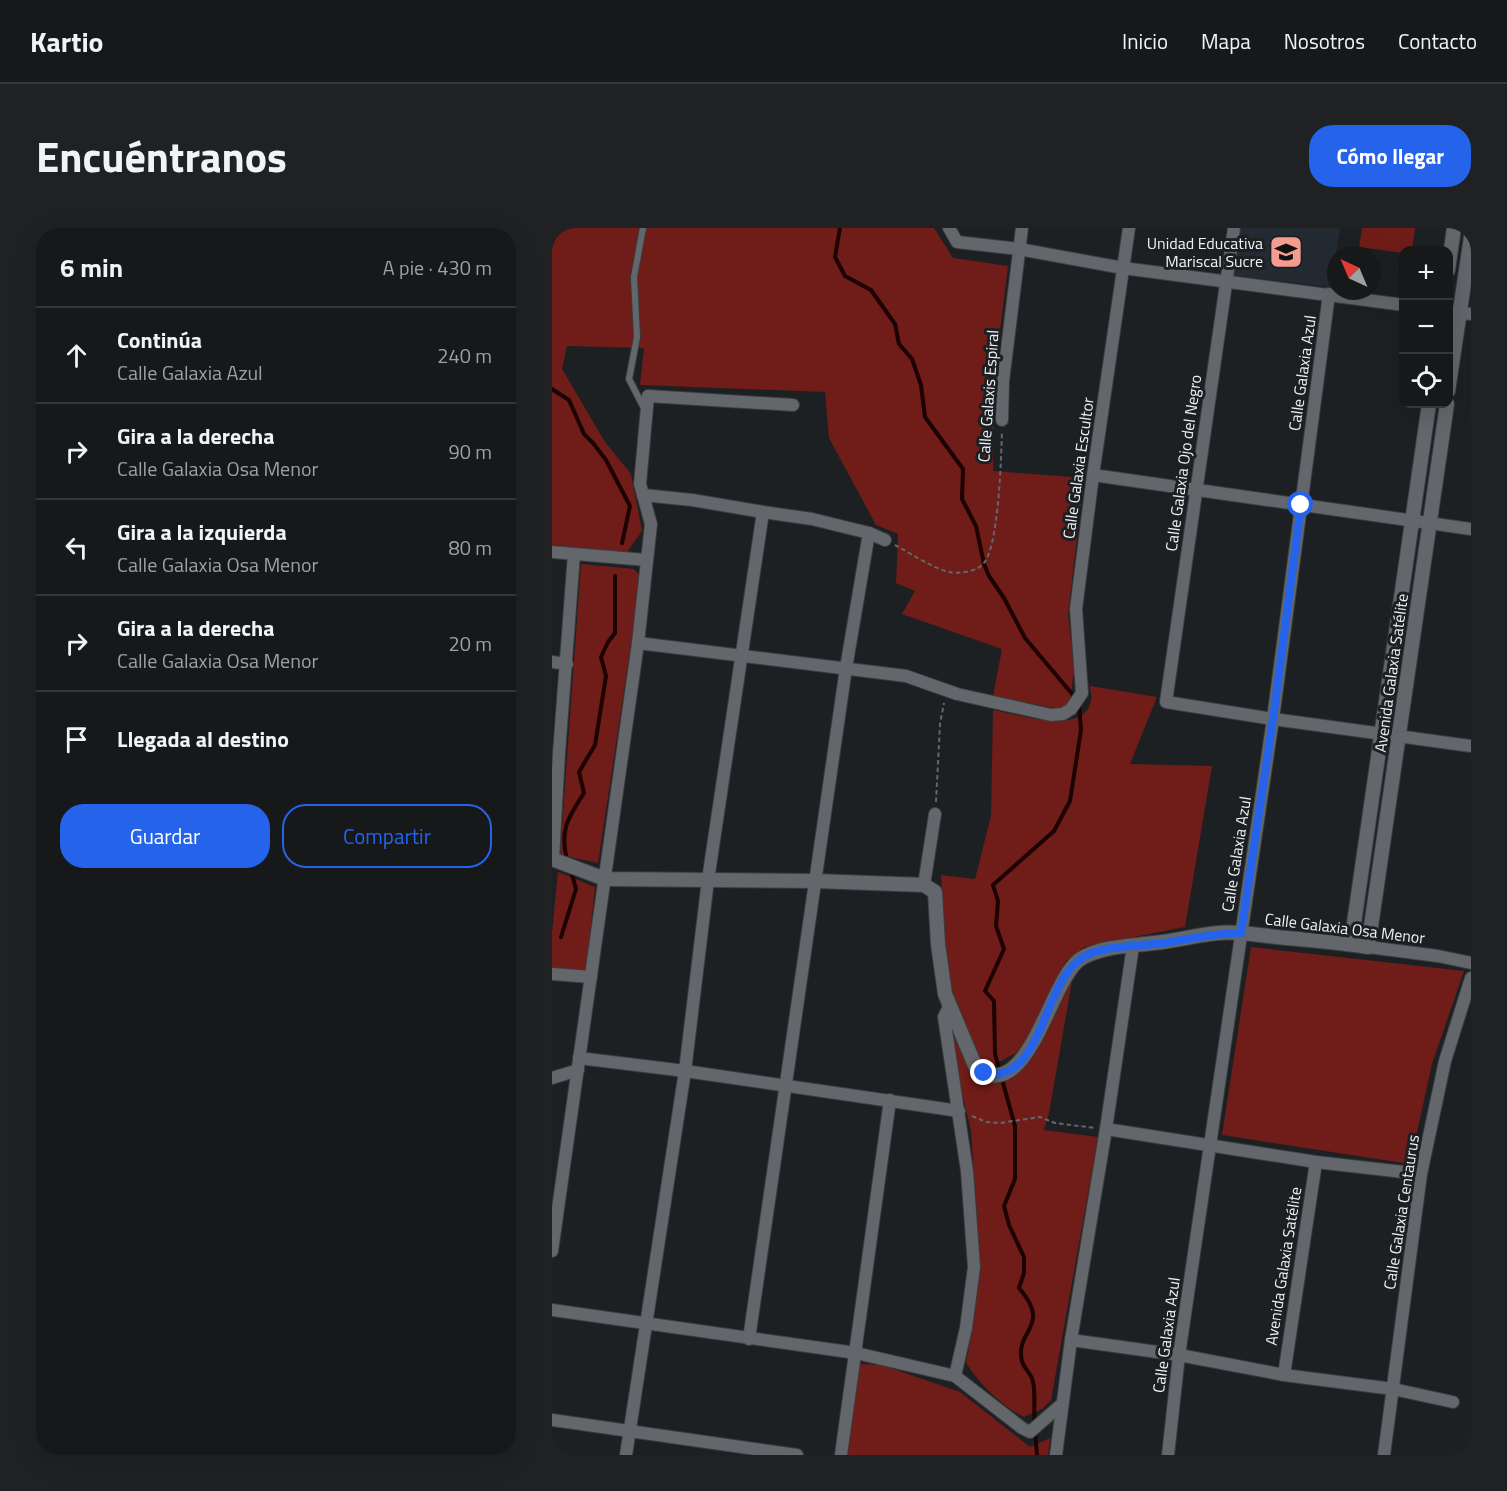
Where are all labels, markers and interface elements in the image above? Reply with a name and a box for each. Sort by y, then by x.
text: Kartio [30,20,104,63]
text: Inicio [1122,25,1168,57]
text: Mapa [1201,25,1251,57]
text: Nosotros [1284,25,1365,57]
text: Contacto [1398,25,1477,57]
text: Encuéntranos [36,124,287,188]
button: Cómo llegar [1309,125,1471,187]
place label: Unidad Educativa Mariscal Sucre [1147,231,1263,273]
school or university icon: Unidad Educativa Mariscal Sucre [1268,234,1304,270]
north arrow [1327,246,1381,300]
map controls [1399,246,1453,408]
button: + [1399,246,1453,300]
text: 6 min [60,248,123,287]
text: A pie · 430 m [383,252,492,283]
button: − [1399,300,1453,354]
street label: Calle Galaxia Azul [1282,314,1322,432]
text: Continúa [117,323,202,357]
street label: Calle Galaxis Espiral [971,329,1005,463]
icon: ahead [60,339,93,372]
text: 240 m [437,340,492,371]
button: locate [1399,354,1453,408]
text: Calle Galaxia Azul [117,357,263,388]
street label: Calle Galaxia Ojo del Negro [1159,373,1207,553]
street label: Calle Galaxia Escultor [1056,395,1100,540]
text: Gira a la derecha [117,419,274,453]
icon: right [60,435,93,468]
text: 90 m [448,436,492,467]
text: Calle Galaxia Osa Menor [117,453,318,484]
route start [1287,491,1313,517]
text: Gira a la izquierda [117,515,287,549]
icon: left [60,531,93,564]
text: 80 m [448,532,492,563]
text: Calle Galaxia Osa Menor [117,549,318,580]
street label: Avenida Galaxia Satélite [1368,592,1414,754]
text: Gira a la derecha [117,611,274,645]
icon: right [60,627,93,660]
text: 20 m [448,628,492,659]
text: Calle Galaxia Osa Menor [117,645,318,676]
text: Llegada al destino [117,722,289,756]
icon: arrive [60,723,93,756]
street label: Calle Galaxia Azul [1215,795,1257,913]
button: Guardar [60,804,270,868]
button: Compartir [282,804,492,868]
street label: Calle Galaxia Osa Menor [1264,906,1427,950]
route end [970,1059,996,1085]
street label: Calle Galaxia Centaurus [1377,1133,1425,1291]
street label: Avenida Galaxia Satélite [1259,1185,1307,1347]
street label: Calle Galaxia Azul [1146,1276,1186,1394]

